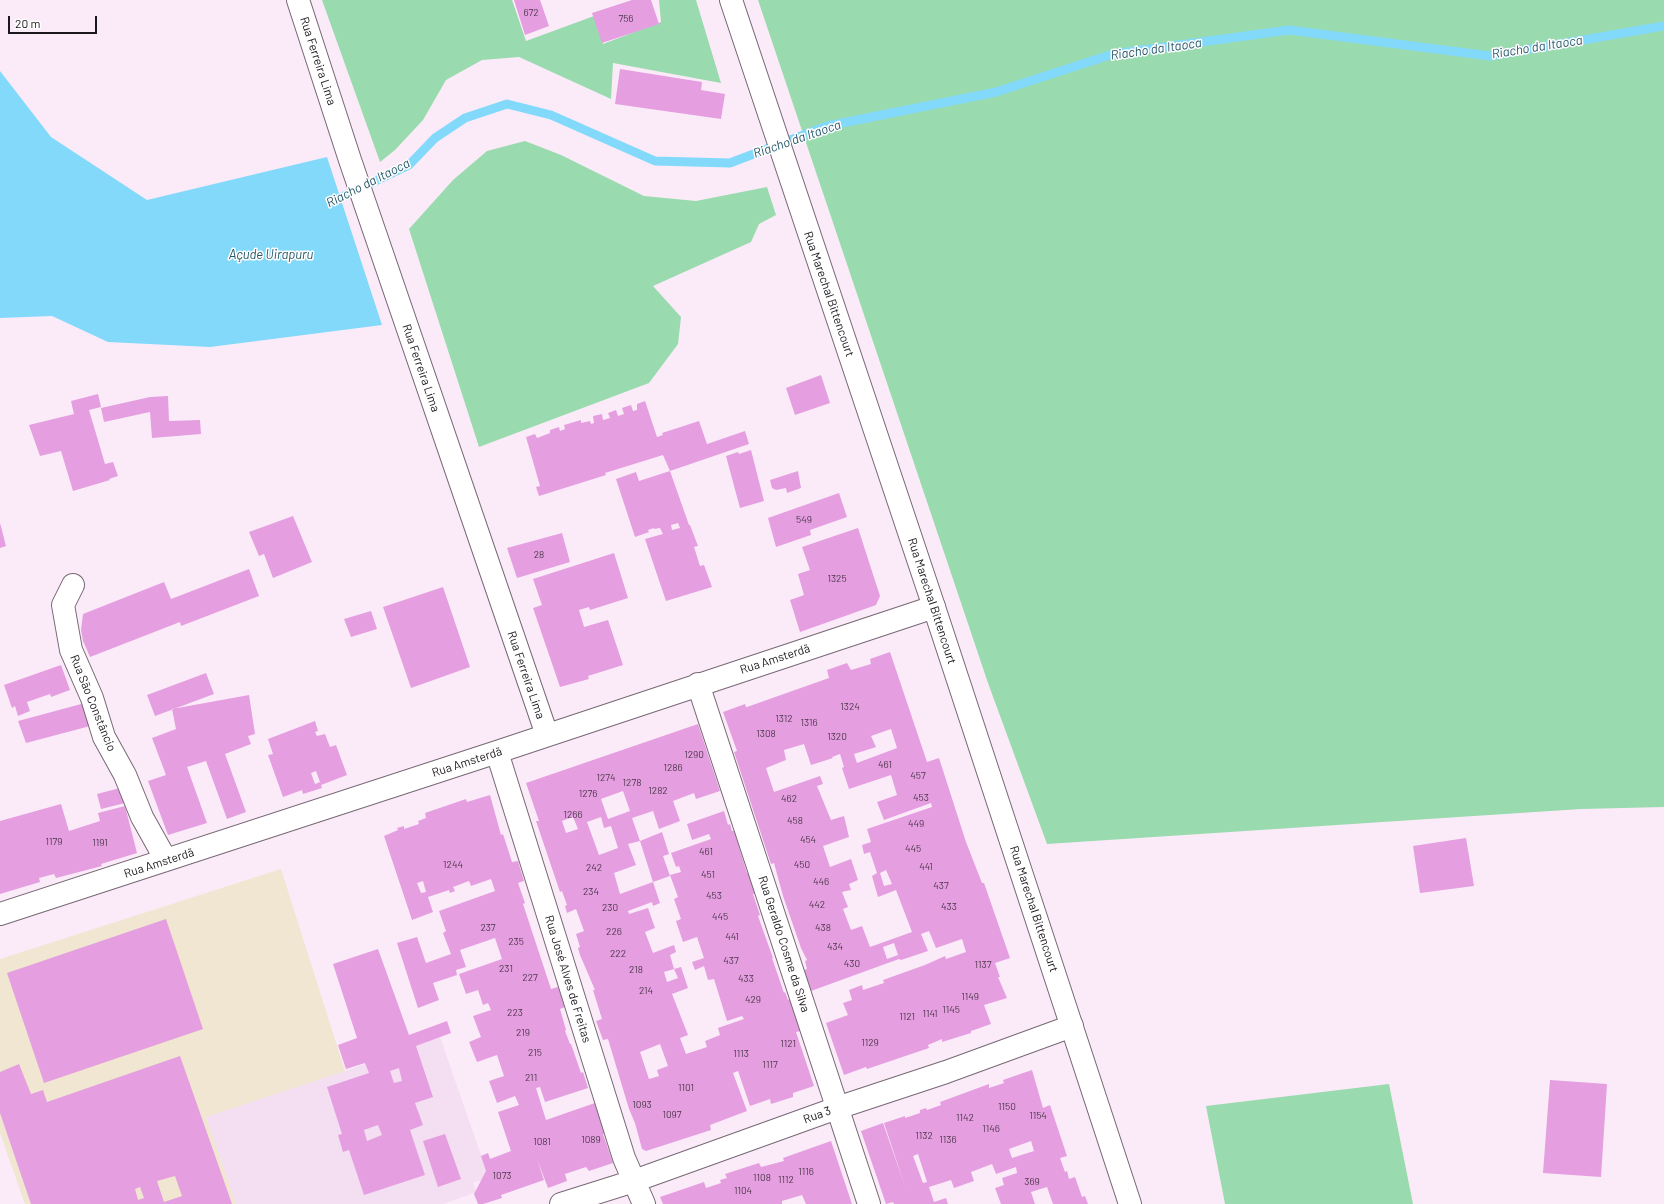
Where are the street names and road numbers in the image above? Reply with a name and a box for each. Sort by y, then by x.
street label: Rua Ferreira Lima [297,15,339,107]
street label: Rua Marechal Bittencourt [801,229,857,359]
street label: Rua Ferreira Lima [399,322,443,414]
street label: Rua Marechal Bittencourt [905,536,959,666]
street label: Rua Ferreira Lima [504,629,548,721]
street label: Rua Amsterdã [738,641,812,677]
street label: Rua São Constâncio [67,653,119,753]
street label: Rua Amsterdã [430,744,504,780]
street label: Rua Marechal Bittencourt [1007,844,1061,974]
street label: Rua Amsterdã [122,845,196,881]
street label: Rua Geraldo Cosme da Silva [755,874,813,1014]
street label: Rua José Alves de Freitas [542,914,594,1044]
street label: Rua 3 [801,1103,833,1127]

